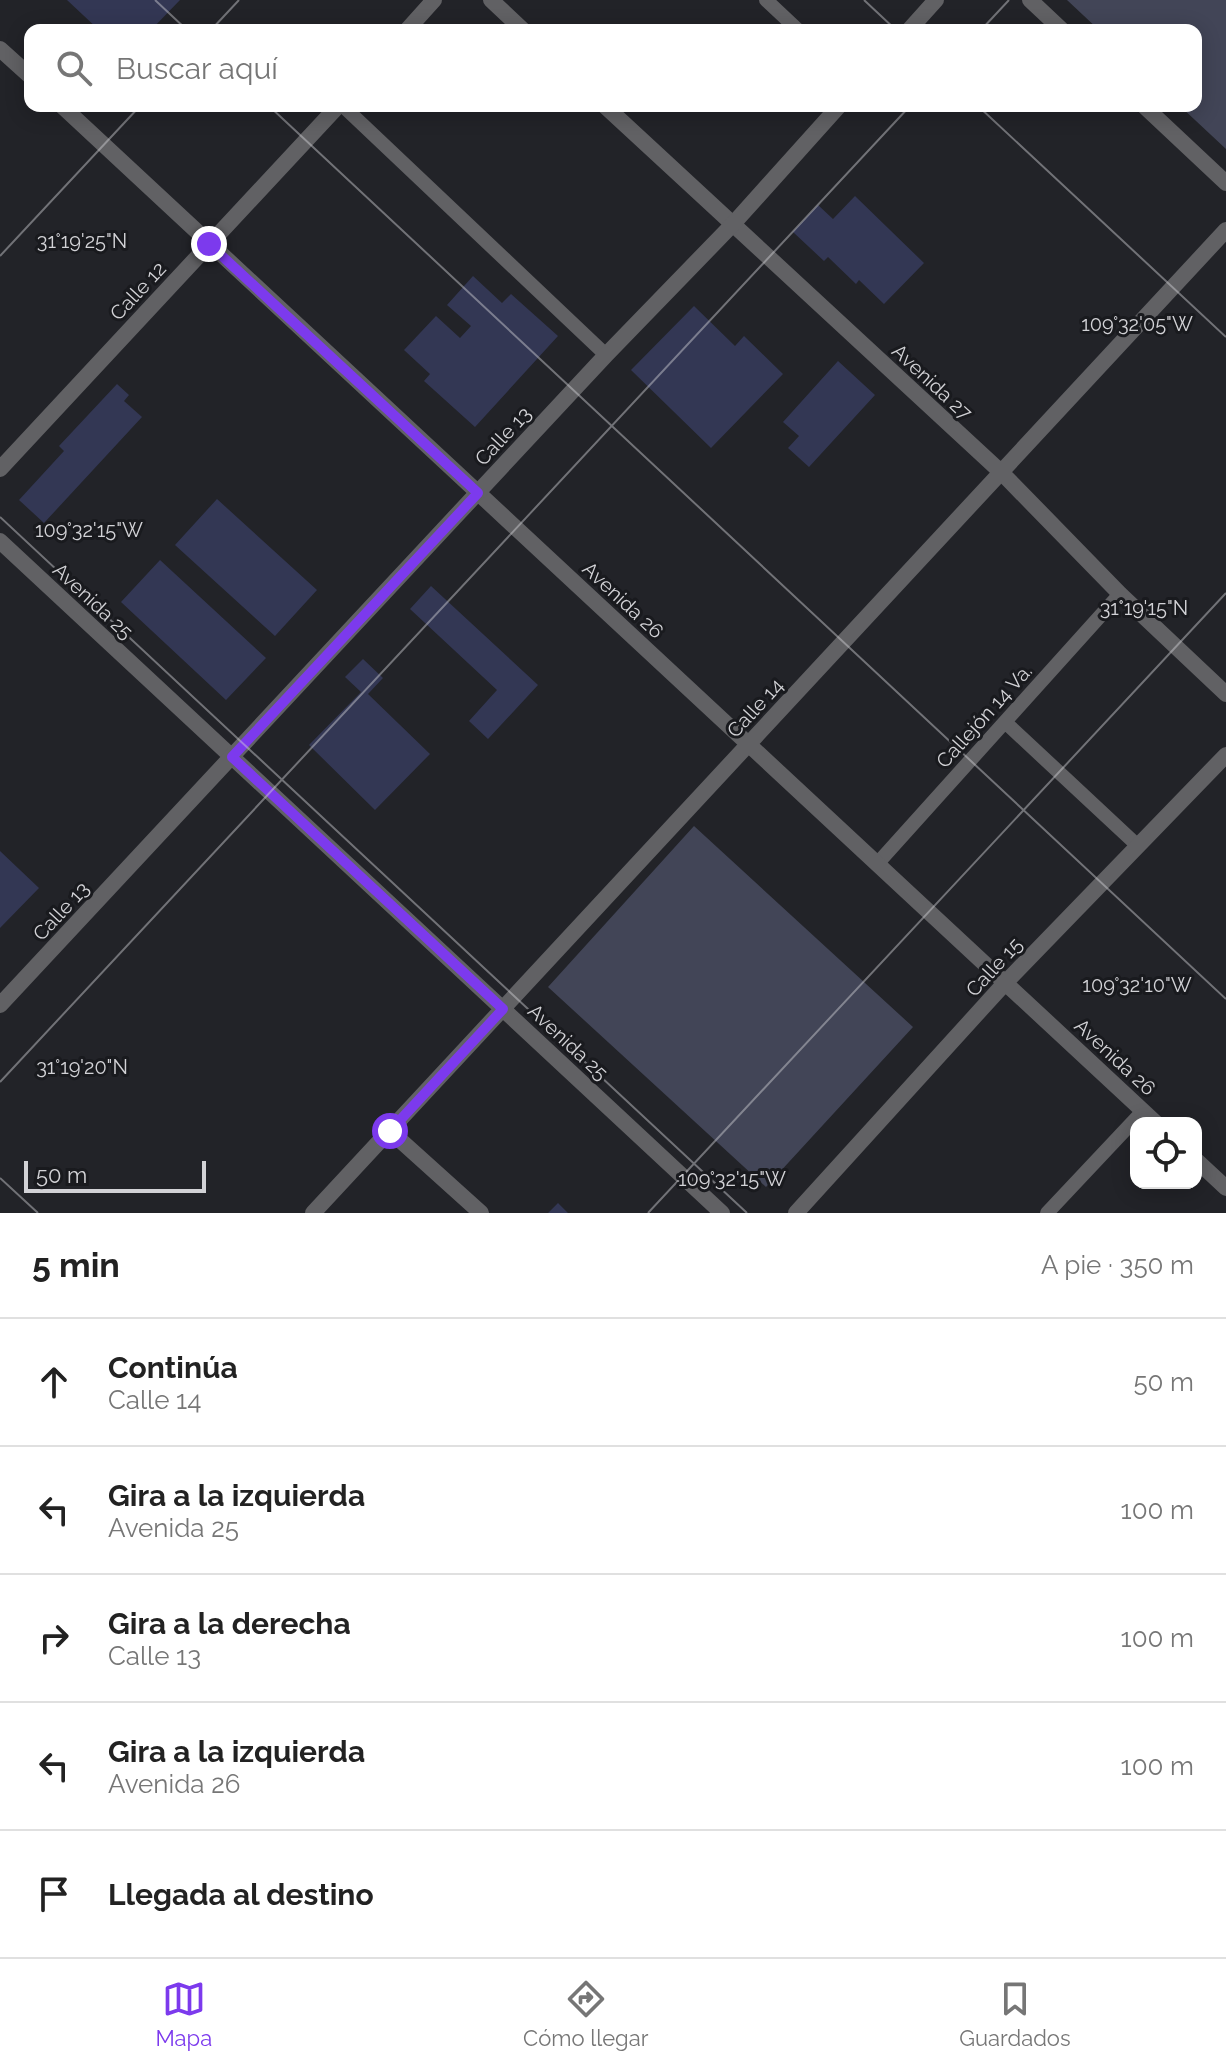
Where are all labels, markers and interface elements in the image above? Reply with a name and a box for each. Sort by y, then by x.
search box [24,24,1202,112]
icon: search [52,46,96,90]
text: Buscar aquí [116,51,278,86]
route end [191,226,227,262]
text: 31°19'25"N [37,229,127,253]
street label: Calle 12 [105,257,171,325]
text: 109°32'05"W [1081,312,1193,336]
street label: Avenida 27 [887,339,977,425]
street label: Calle 13 [470,402,536,470]
text: 109°32'15"W [35,518,143,542]
street label: Avenida 26 [578,556,668,644]
street label: Avenida 25 [48,558,138,644]
text: 31°19'15"N [1100,596,1188,620]
street label: Callejón 14 Va. [931,659,1037,773]
street label: Calle 14 [722,673,788,742]
street label: Calle 13 [28,877,94,945]
street label: Calle 15 [961,932,1027,1001]
text: 109°32'10"W [1082,973,1192,997]
street label: Avenida 25 [523,999,613,1085]
street label: Avenida 26 [1070,1013,1160,1101]
text: 31°19'20"N [36,1055,128,1079]
route start [372,1113,408,1149]
map controls [1130,1117,1202,1189]
button: locate [1130,1117,1202,1189]
scale bar [24,1157,206,1193]
text: 50 m [36,1162,87,1188]
text: 109°32'15"W [678,1167,786,1191]
text: 5 min [32,1245,120,1285]
text: A pie · 350 m [1041,1250,1194,1280]
text: Continúa [108,1350,238,1385]
icon: ahead [32,1360,76,1404]
text: 50 m [1133,1367,1194,1397]
text: Calle 14 [108,1385,201,1415]
text: Gira a la izquierda [108,1478,365,1513]
icon: left [32,1488,76,1532]
text: 100 m [1121,1495,1194,1525]
text: Avenida 25 [108,1513,239,1543]
text: Gira a la derecha [108,1606,351,1641]
icon: right [32,1616,76,1660]
text: 100 m [1121,1623,1194,1653]
text: Calle 13 [108,1641,201,1671]
text: Gira a la izquierda [108,1734,365,1769]
icon: left [32,1744,76,1788]
text: 100 m [1121,1751,1194,1781]
text: Avenida 26 [108,1769,240,1799]
icon: arrive [32,1872,76,1916]
text: Llegada al destino [108,1877,374,1912]
tab: Mapa [155,1977,212,2051]
tab: Cómo llegar [523,1977,648,2051]
tab: Guardados [959,1977,1071,2051]

